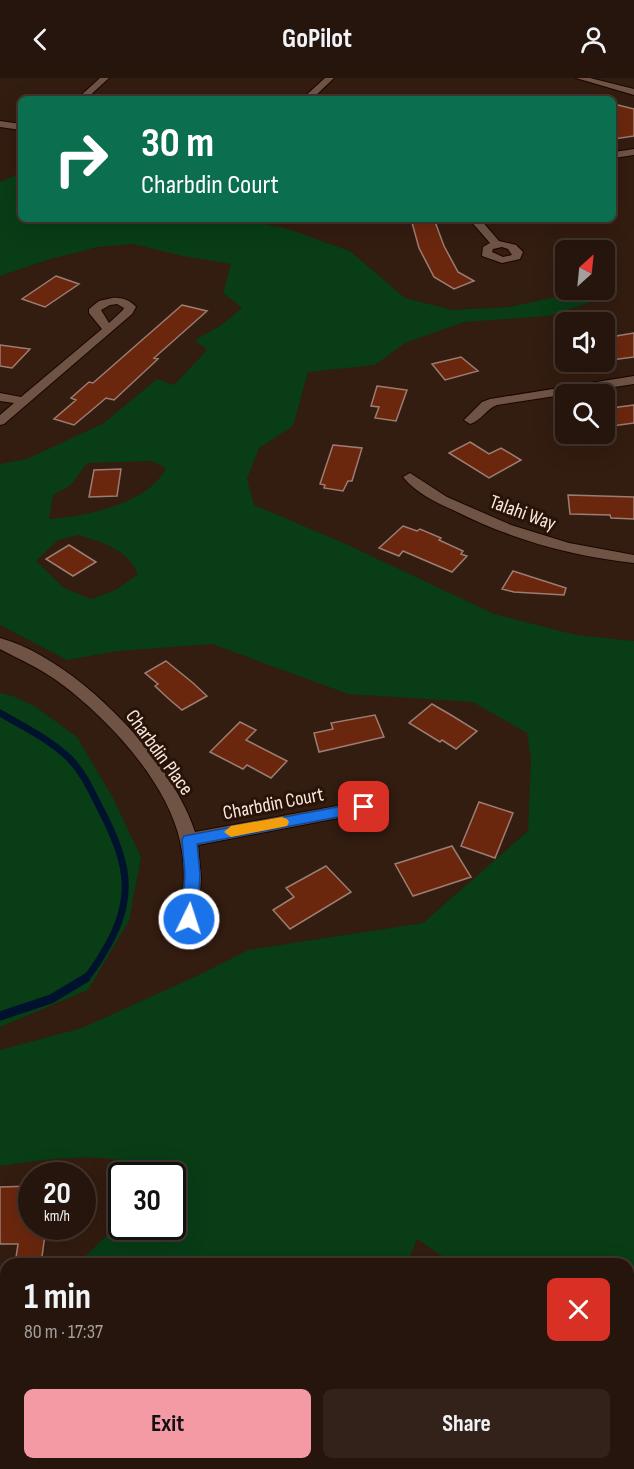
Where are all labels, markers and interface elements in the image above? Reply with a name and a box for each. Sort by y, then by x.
icon: back [24,23,57,56]
text: GoPilot [282,23,352,55]
icon: person [577,23,610,56]
text: 30 m [141,118,214,169]
icon: right [42,120,120,198]
text: Charbdin Court [141,169,279,201]
north arrow [555,240,615,300]
map controls [555,240,615,444]
button: sound [555,312,615,372]
button: search [555,384,615,444]
street label: Talahi Way [486,490,560,536]
street label: Charbdin Place [120,705,198,800]
pin [338,781,389,832]
street label: Charbdin Court [221,782,326,825]
icon: arrive [347,790,380,823]
position arrow [157,887,221,951]
speed limit sign: 30 [108,1162,186,1240]
text: 20 [43,1176,71,1212]
text: km/h [44,1207,70,1226]
text: 1 min [24,1276,91,1319]
button: close [547,1278,610,1341]
text: 80 m · 17:37 [24,1320,103,1344]
button: Exit [24,1389,311,1458]
button: Share [323,1389,610,1458]

